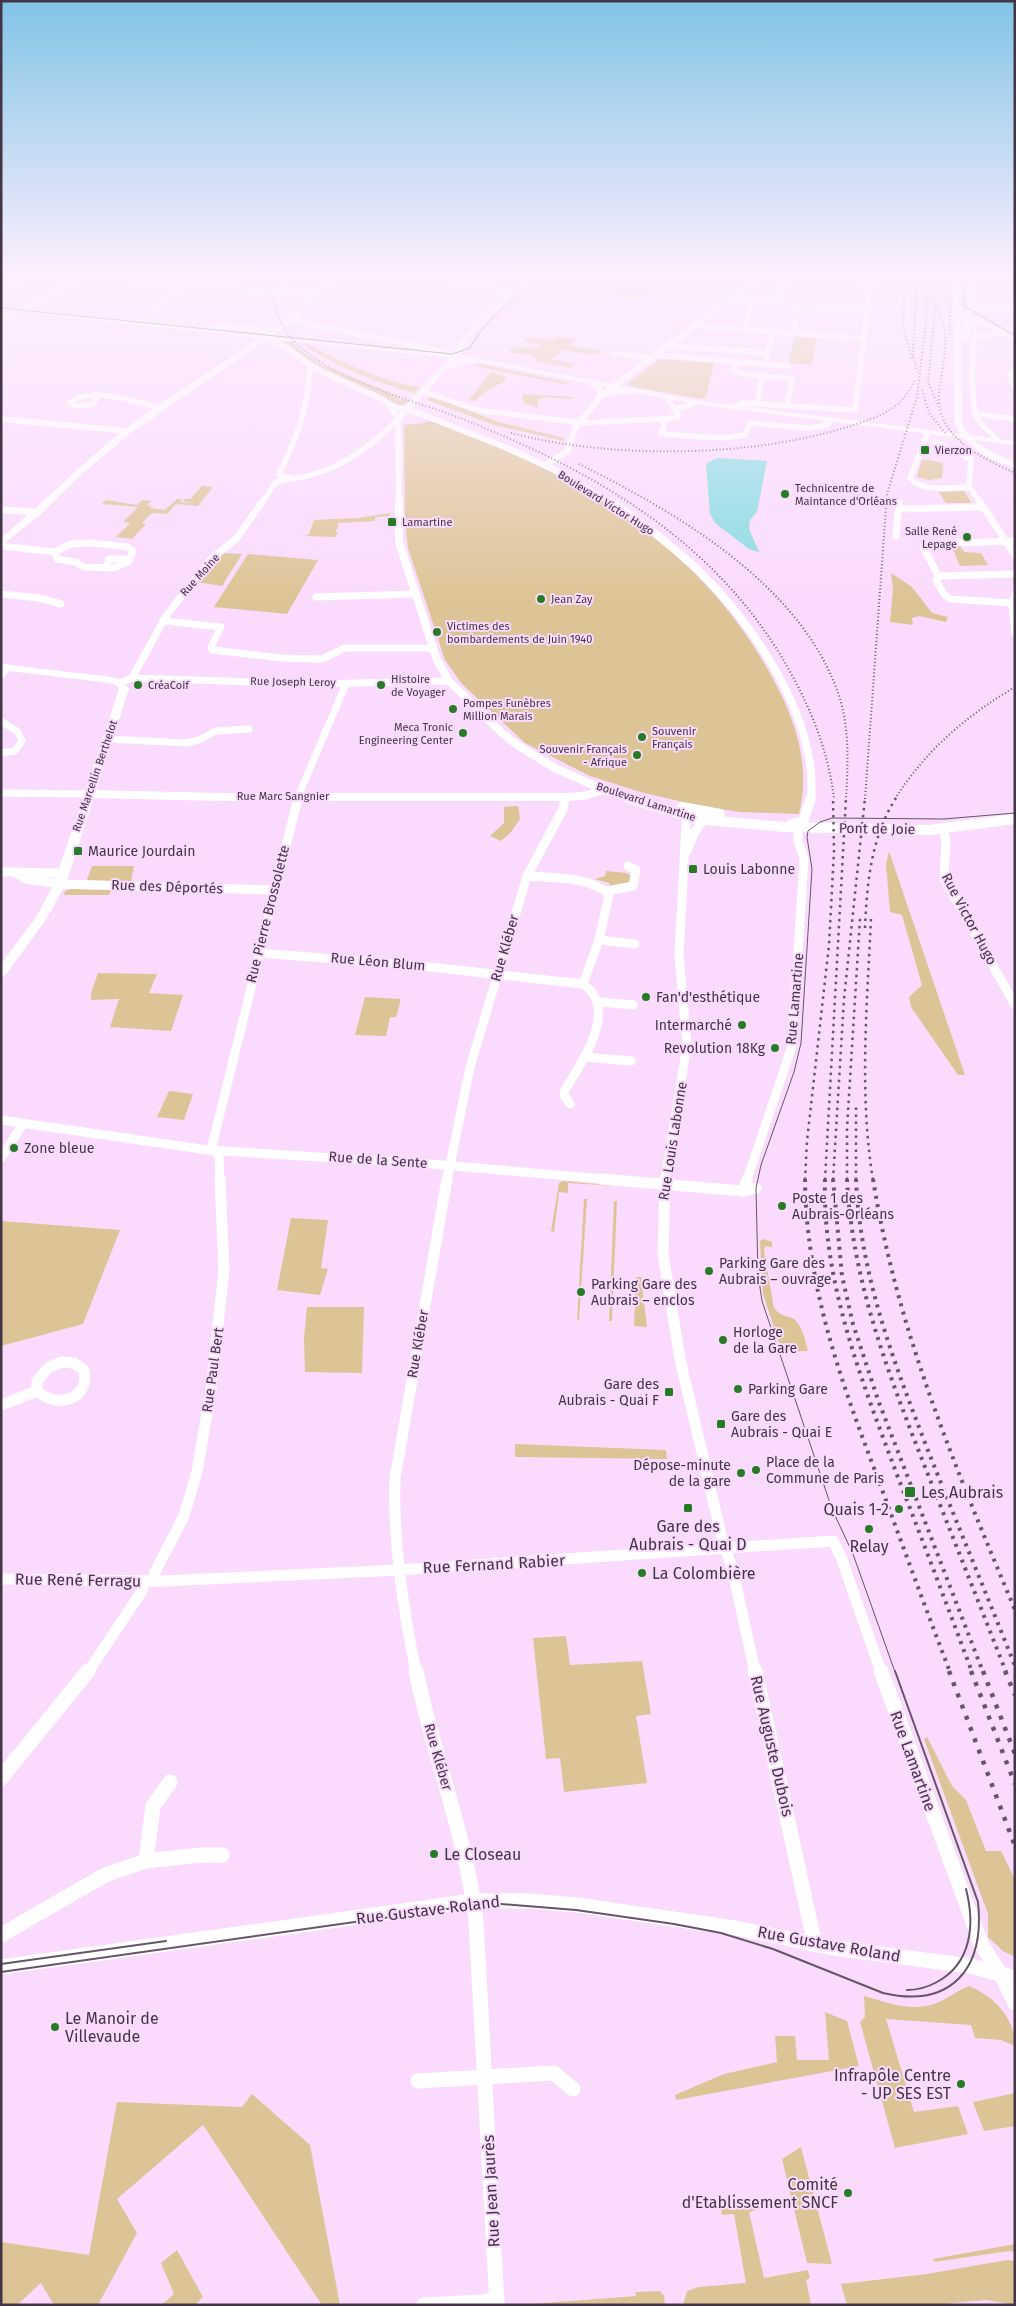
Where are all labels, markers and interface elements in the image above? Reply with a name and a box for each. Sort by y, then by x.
marker: Vierzon [919,444,931,456]
place label: Vierzon [935,444,972,457]
street label: Boulevard Victor Hugo [555,468,657,538]
place label: Technicentre de Maintance d'Orléans [795,482,897,508]
marker: Technicentre de Maintance d'Orléans [779,488,791,500]
marker: Lamartine [386,516,398,528]
place label: Lamartine [402,516,453,529]
place label: Salle René Lepage [905,525,957,551]
marker: Salle René Lepage [961,531,973,543]
street label: Rue Moine [178,551,222,599]
marker: Jean Zay [535,593,547,605]
place label: Jean Zay [551,593,593,606]
place label: Victimes des bombardements de Juin 1940 [447,620,592,646]
marker: Victimes des bombardements de Juin 1940 [431,626,443,638]
place label: Histoire de Voyager [391,673,446,699]
street label: Rue Joseph Leroy [250,675,337,689]
marker: CréaCoif [132,679,144,691]
place label: CréaCoif [148,679,190,692]
marker: Histoire de Voyager [375,679,387,691]
place label: Pompes Funèbres Million Marais [463,697,551,723]
marker: Pompes Funèbres Million Marais [447,703,459,715]
street label: Rue Marcellin Berthelot [70,718,120,834]
place label: Meca Tronic Engineering Center [359,721,454,747]
place label: Souvenir Français [652,725,697,751]
marker: Meca Tronic Engineering Center [457,727,469,739]
marker: Souvenir Français [636,731,648,743]
place label: Souvenir Français - Afrique [539,743,627,769]
marker: Souvenir Français - Afrique [631,749,643,761]
street label: Boulevard Lamartine [595,780,697,824]
street label: Rue Marc Sangnier [237,790,330,803]
street label: Pont de Joie [839,820,915,838]
place label: Maurice Jourdain [88,843,195,860]
street label: Rue Pierre Brossolette [243,843,293,985]
marker: Maurice Jourdain [72,845,84,857]
place label: Louis Labonne [703,861,795,878]
marker: Louis Labonne [687,863,699,875]
street label: Rue Victor Hugo [938,870,1000,968]
street label: Rue des Déportés [111,877,224,897]
street label: Rue Kléber [487,912,523,984]
street label: Rue Léon Blum [330,949,426,975]
street label: Rue Lamartine [783,952,807,1046]
place label: Fan'd'esthétique [656,989,760,1006]
marker: Fan'd'esthétique [640,991,652,1003]
place label: Intermarché [655,1017,732,1034]
marker: Intermarché [736,1019,748,1031]
place label: Revolution 18Kg [664,1040,766,1057]
marker: Revolution 18Kg [769,1042,781,1054]
street label: Rue Louis Labonne [655,1080,691,1202]
place label: Zone bleue [24,1140,94,1157]
marker: Zone bleue [8,1142,20,1154]
street label: Rue de la Sente [328,1148,428,1172]
place label: Poste 1 des Aubrais-Orléans [792,1190,894,1223]
marker: Poste 1 des Aubrais-Orléans [776,1200,788,1212]
place label: Parking Gare des Aubrais – ouvrage [719,1255,832,1288]
marker: Parking Gare des Aubrais – ouvrage [703,1265,715,1277]
place label: Parking Gare des Aubrais – enclos [591,1276,697,1309]
marker: Parking Gare des Aubrais – enclos [575,1286,587,1298]
street label: Rue Kléber [404,1308,432,1380]
place label: Horloge de la Gare [733,1324,797,1357]
street label: Rue Paul Bert [199,1326,227,1414]
marker: Horloge de la Gare [717,1334,729,1346]
place label: Gare des Aubrais - Quai F [558,1376,659,1409]
place label: Parking Gare [748,1381,828,1398]
marker: Parking Gare [732,1383,744,1395]
marker: Gare des Aubrais - Quai F [663,1386,675,1398]
place label: Gare des Aubrais - Quai E [731,1408,832,1441]
marker: Gare des Aubrais - Quai E [715,1418,727,1430]
place label: Place de la Commune de Paris [766,1454,884,1487]
place label: Dépose-minute de la gare [633,1457,731,1490]
marker: Place de la Commune de Paris [750,1464,762,1476]
marker: Dépose-minute de la gare [735,1467,747,1479]
place label: Les Aubrais [921,1483,1003,1502]
marker: Les Aubrais [903,1485,917,1499]
place label: Quais 1-2 [823,1500,889,1519]
marker: Gare des Aubrais - Quai D [682,1502,694,1514]
marker: Quais 1-2 [893,1503,905,1515]
place label: Gare des Aubrais - Quai D [629,1517,747,1554]
marker: Relay [863,1523,875,1535]
place label: Relay [849,1537,889,1556]
street label: Rue Fernand Rabier [422,1551,566,1577]
place label: La Colombière [652,1564,756,1583]
marker: La Colombière [636,1567,648,1579]
street label: Rue René Ferragu [15,1569,141,1591]
street label: Rue Auguste Dubois [747,1674,797,1818]
street label: Rue Lamartine [886,1708,940,1814]
street label: Rue Kléber [420,1721,456,1793]
place label: Le Closeau [444,1845,521,1864]
marker: Le Closeau [428,1848,440,1860]
street label: Rue Gustave Roland [355,1892,501,1928]
street label: Rue Gustave Roland [756,1922,902,1966]
place label: Le Manoir de Villevaude [65,2009,159,2046]
marker: Le Manoir de Villevaude [49,2021,61,2033]
place label: Infrapôle Centre - UP SES EST [834,2066,952,2103]
marker: Infrapôle Centre - UP SES EST [955,2078,967,2090]
street label: Rue Jean Jaurès [479,2134,503,2248]
place label: Comité d'Etablissement SNCF [682,2175,838,2212]
marker: Comité d'Etablissement SNCF [842,2187,854,2199]

